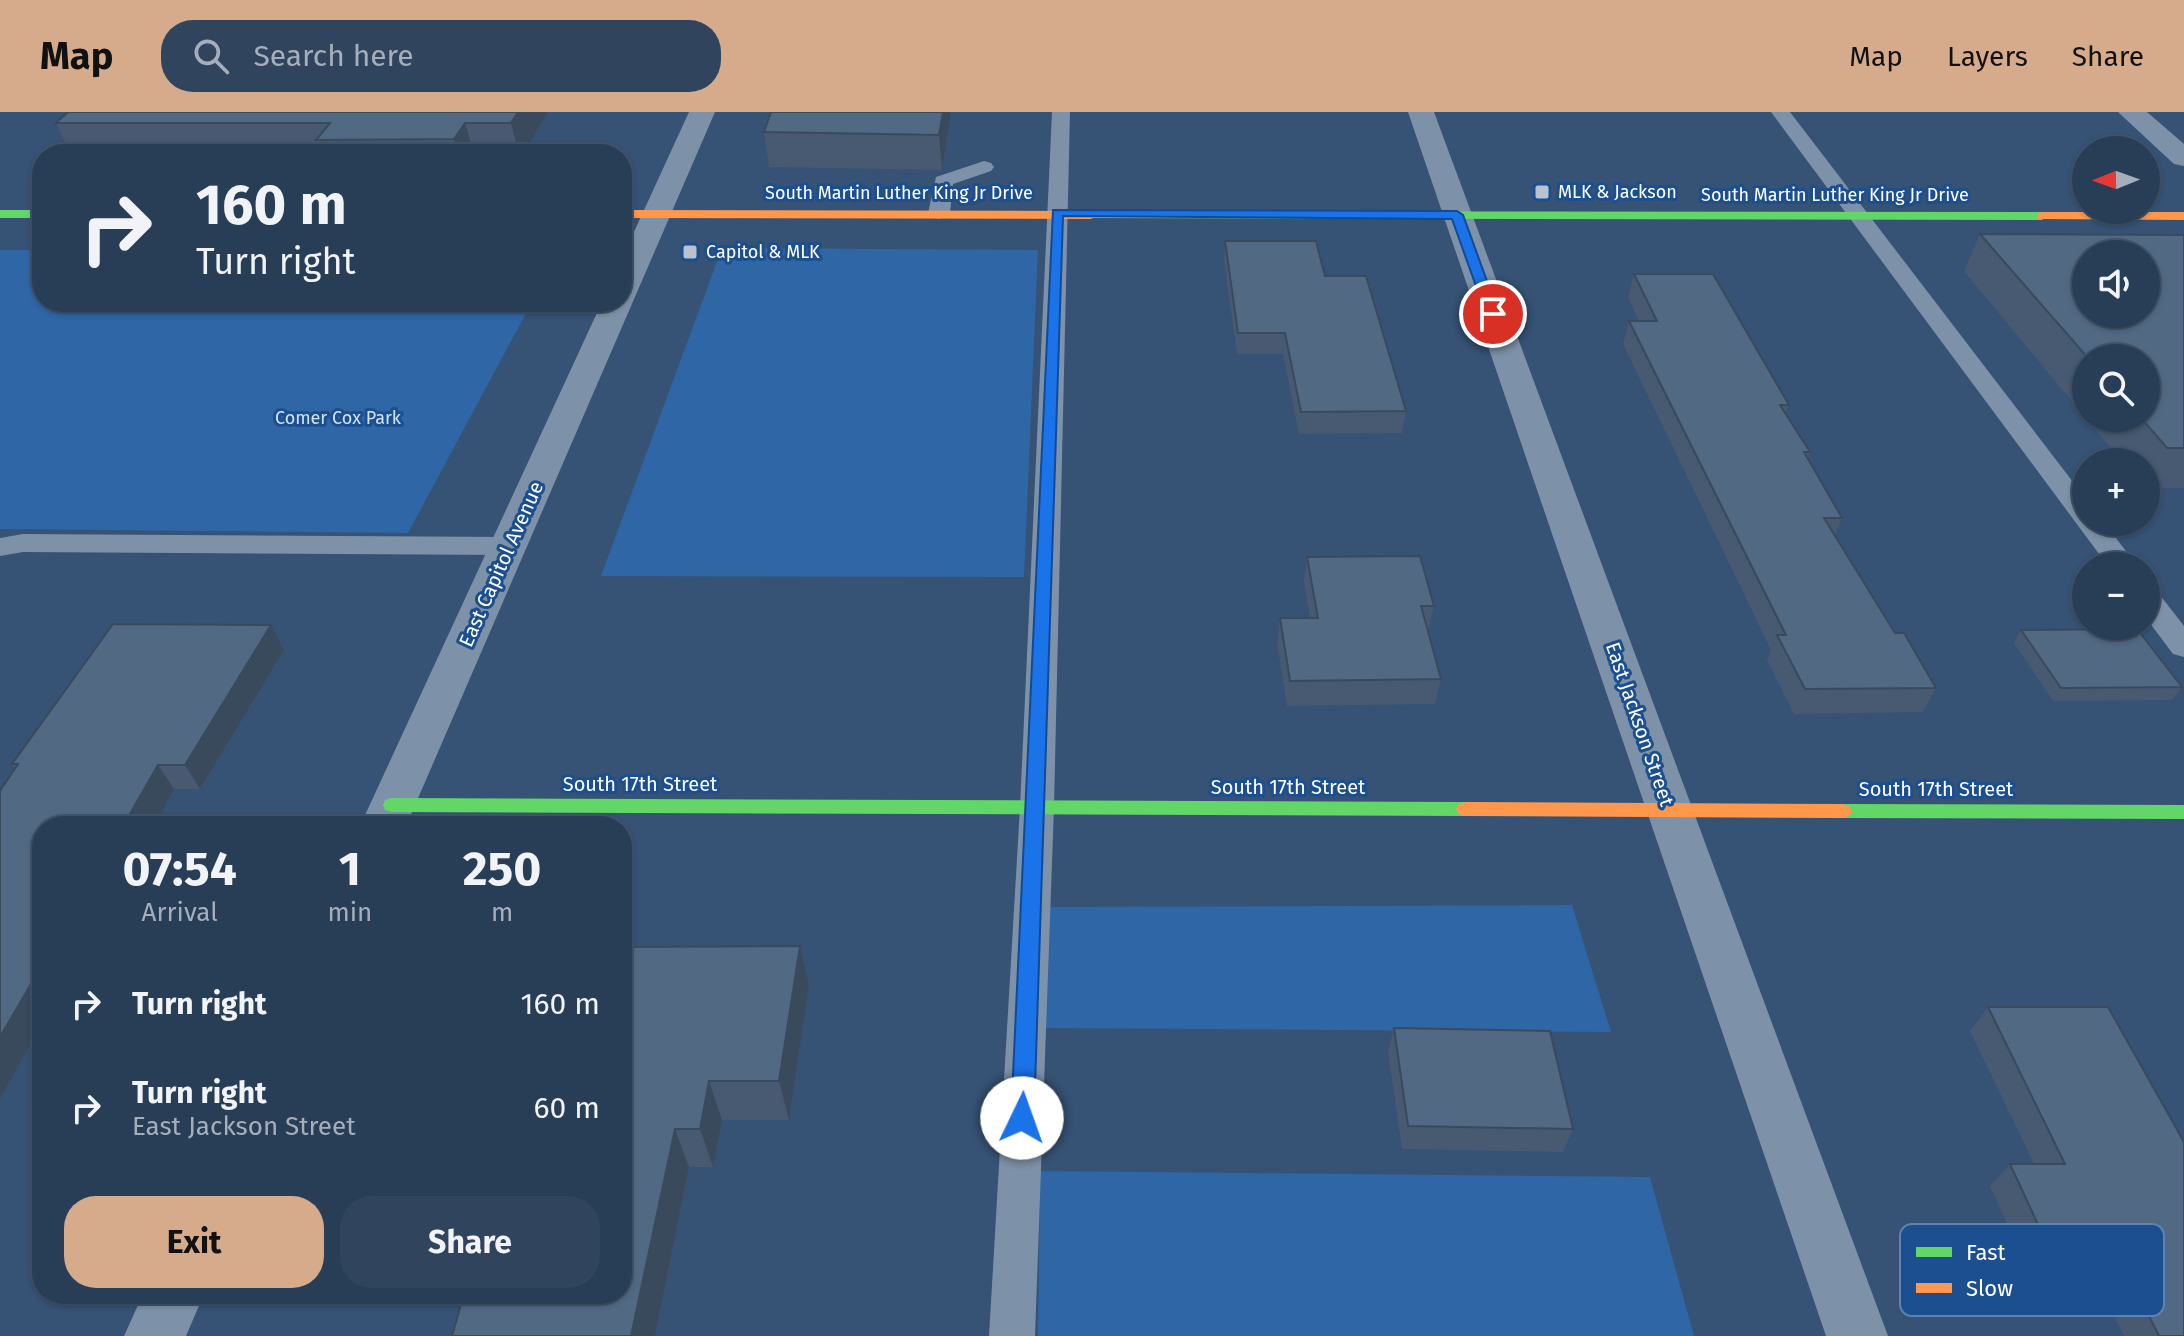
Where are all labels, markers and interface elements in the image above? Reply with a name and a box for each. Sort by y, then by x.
search box [161,20,721,92]
text: Map [40,33,113,79]
icon: search [189,34,233,78]
text: Search here [253,38,414,74]
text: Map [1849,40,1903,73]
text: Layers [1947,40,2028,73]
text: Share [2072,40,2144,73]
north arrow [2072,136,2160,224]
map controls [2072,136,2160,640]
text: 160 m [196,172,347,239]
icon: right [64,176,168,280]
place label: MLK & Jackson [1558,181,1677,203]
street label: South Martin Luther King Jr Drive [765,182,1033,204]
marker: MLK & Jackson [1533,183,1551,201]
street label: South Martin Luther King Jr Drive [1701,184,1969,206]
text: Turn right [196,240,356,284]
button: sound [2072,240,2160,328]
place label: Capitol & MLK [706,241,820,263]
marker: Capitol & MLK [681,243,699,261]
pin [1459,280,1527,348]
icon: arrive [1471,292,1515,336]
button: search [2072,344,2160,432]
park label: Comer Cox Park [275,407,402,429]
button: + [2072,448,2160,536]
street label: East Capitol Avenue [454,478,548,650]
button: − [2072,552,2160,640]
street label: East Jackson Street [1601,639,1680,810]
street label: South 17th Street [563,772,718,796]
street label: South 17th Street [1211,775,1366,799]
street label: South 17th Street [1859,777,2014,801]
text: 07:54 [123,840,237,898]
text: 1 [339,840,361,898]
text: 250 [463,840,541,898]
text: Arrival [142,897,218,928]
text: min [327,897,372,928]
text: m [491,897,513,928]
icon: right [64,982,108,1026]
text: Turn right [132,986,267,1022]
text: 160 m [521,986,600,1022]
text: Turn right [132,1075,267,1111]
position arrow [980,1076,1064,1160]
icon: right [64,1086,108,1130]
text: 60 m [534,1090,600,1126]
text: East Jackson Street [132,1111,356,1142]
button: Exit [64,1196,324,1288]
button: Share [340,1196,600,1288]
legend [1900,1224,2164,1316]
text: Fast [1966,1239,2006,1266]
text: Slow [1966,1275,2013,1302]

